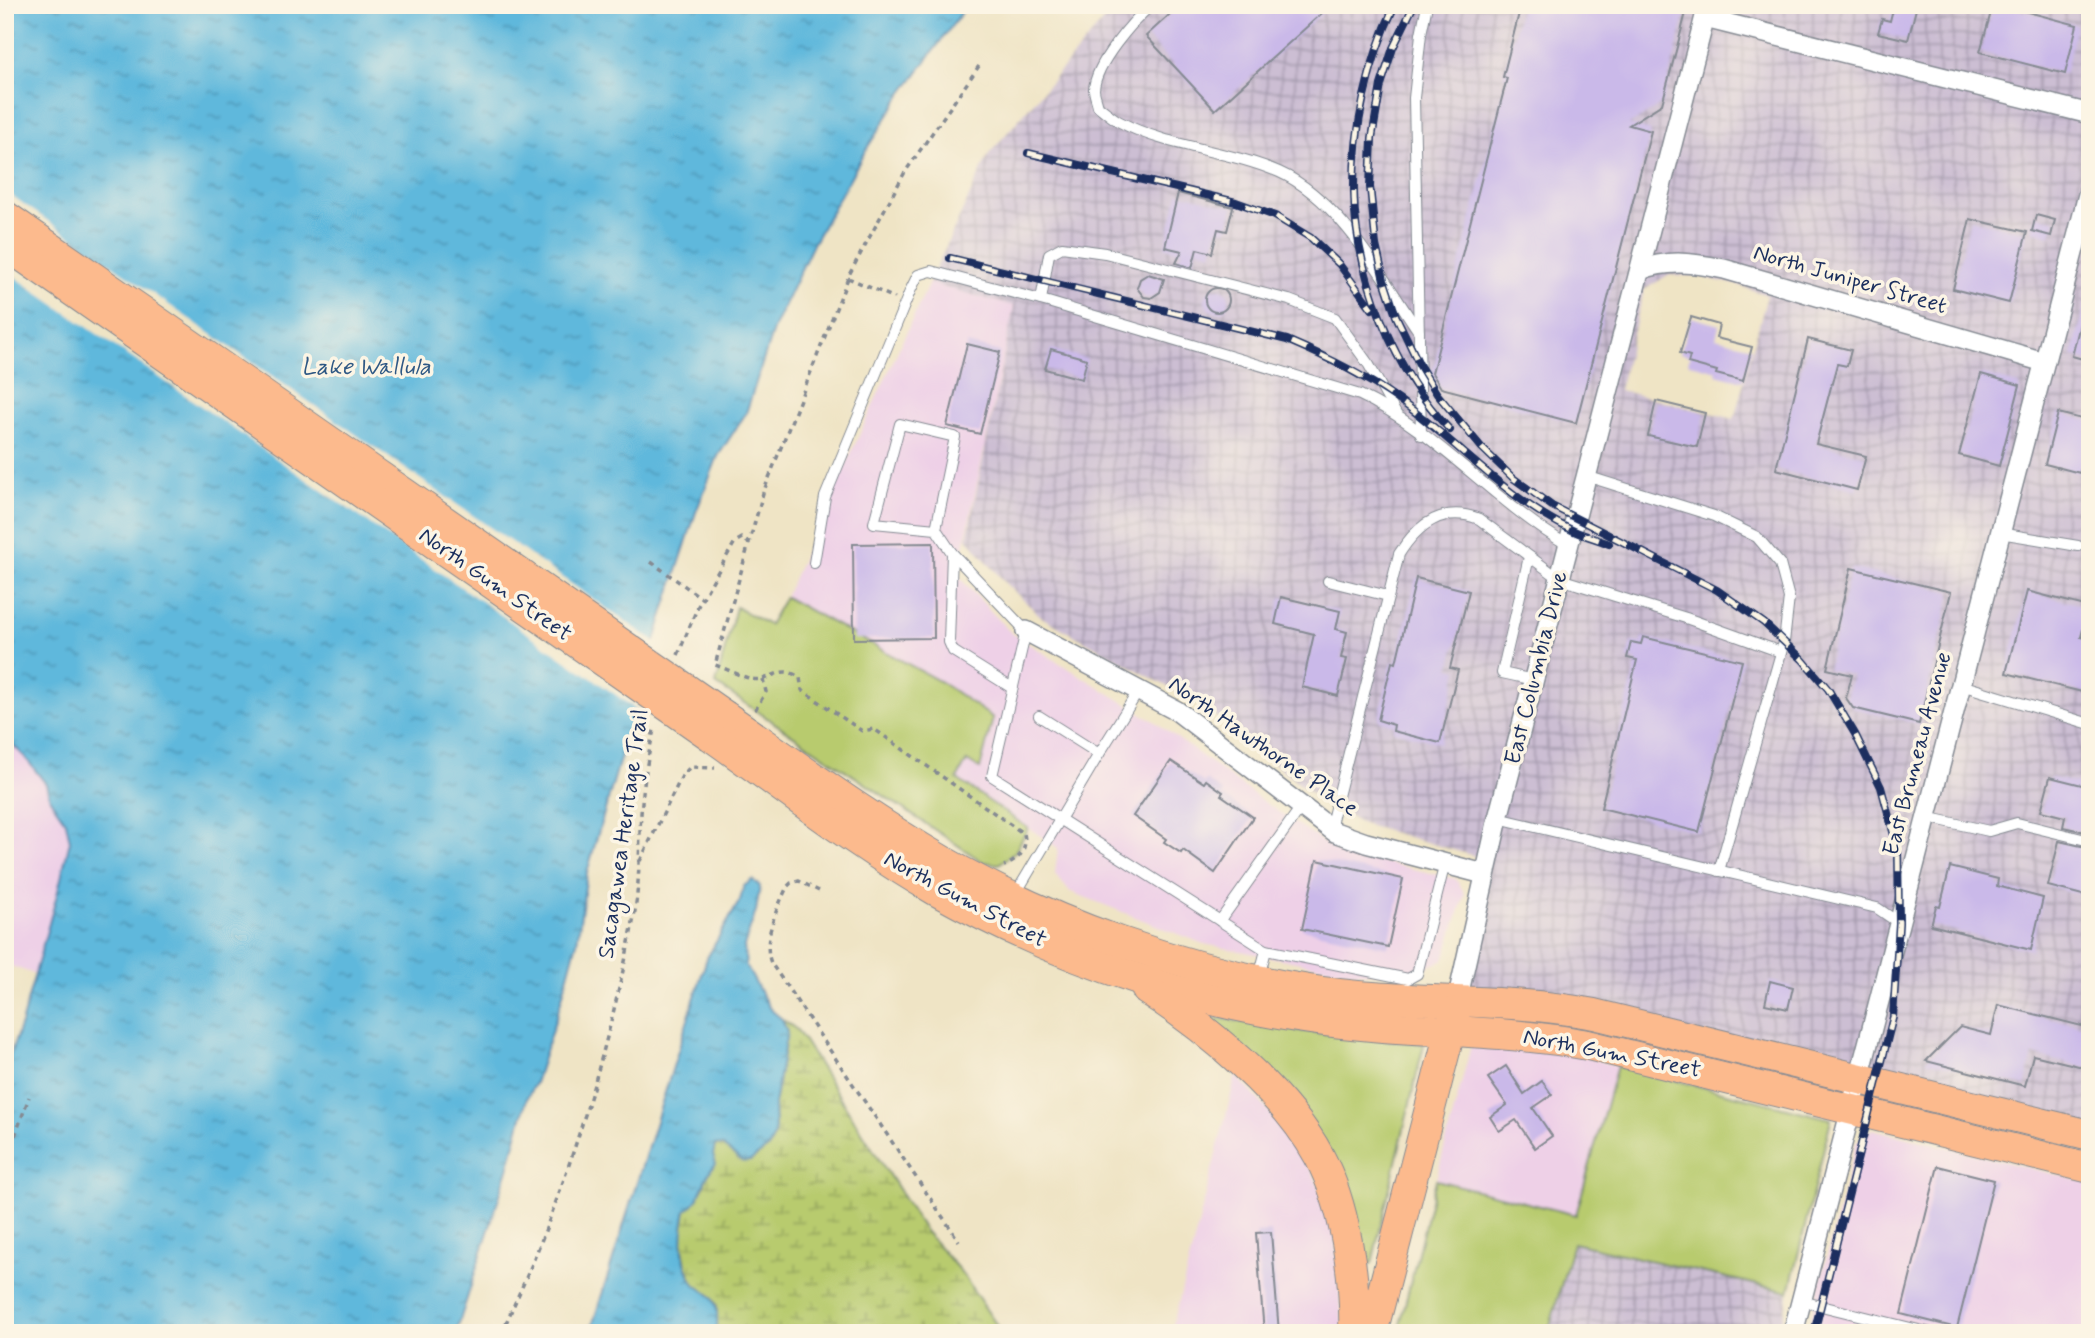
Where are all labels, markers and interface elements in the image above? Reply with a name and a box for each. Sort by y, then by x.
street label: North Juniper Street [1750,238,1950,322]
water label: Lake Wallula [301,352,431,383]
street label: North Gum Street [412,521,578,649]
street label: East Columbia Drive [1498,568,1576,768]
street label: East Bruneau Avenue [1876,649,1960,859]
street label: North Hawthorne Place [1162,670,1364,824]
street label: Sacagawea Heritage Trail [592,707,658,961]
street label: North Gum Street [878,844,1052,956]
street label: North Gum Street [1521,1022,1704,1086]

